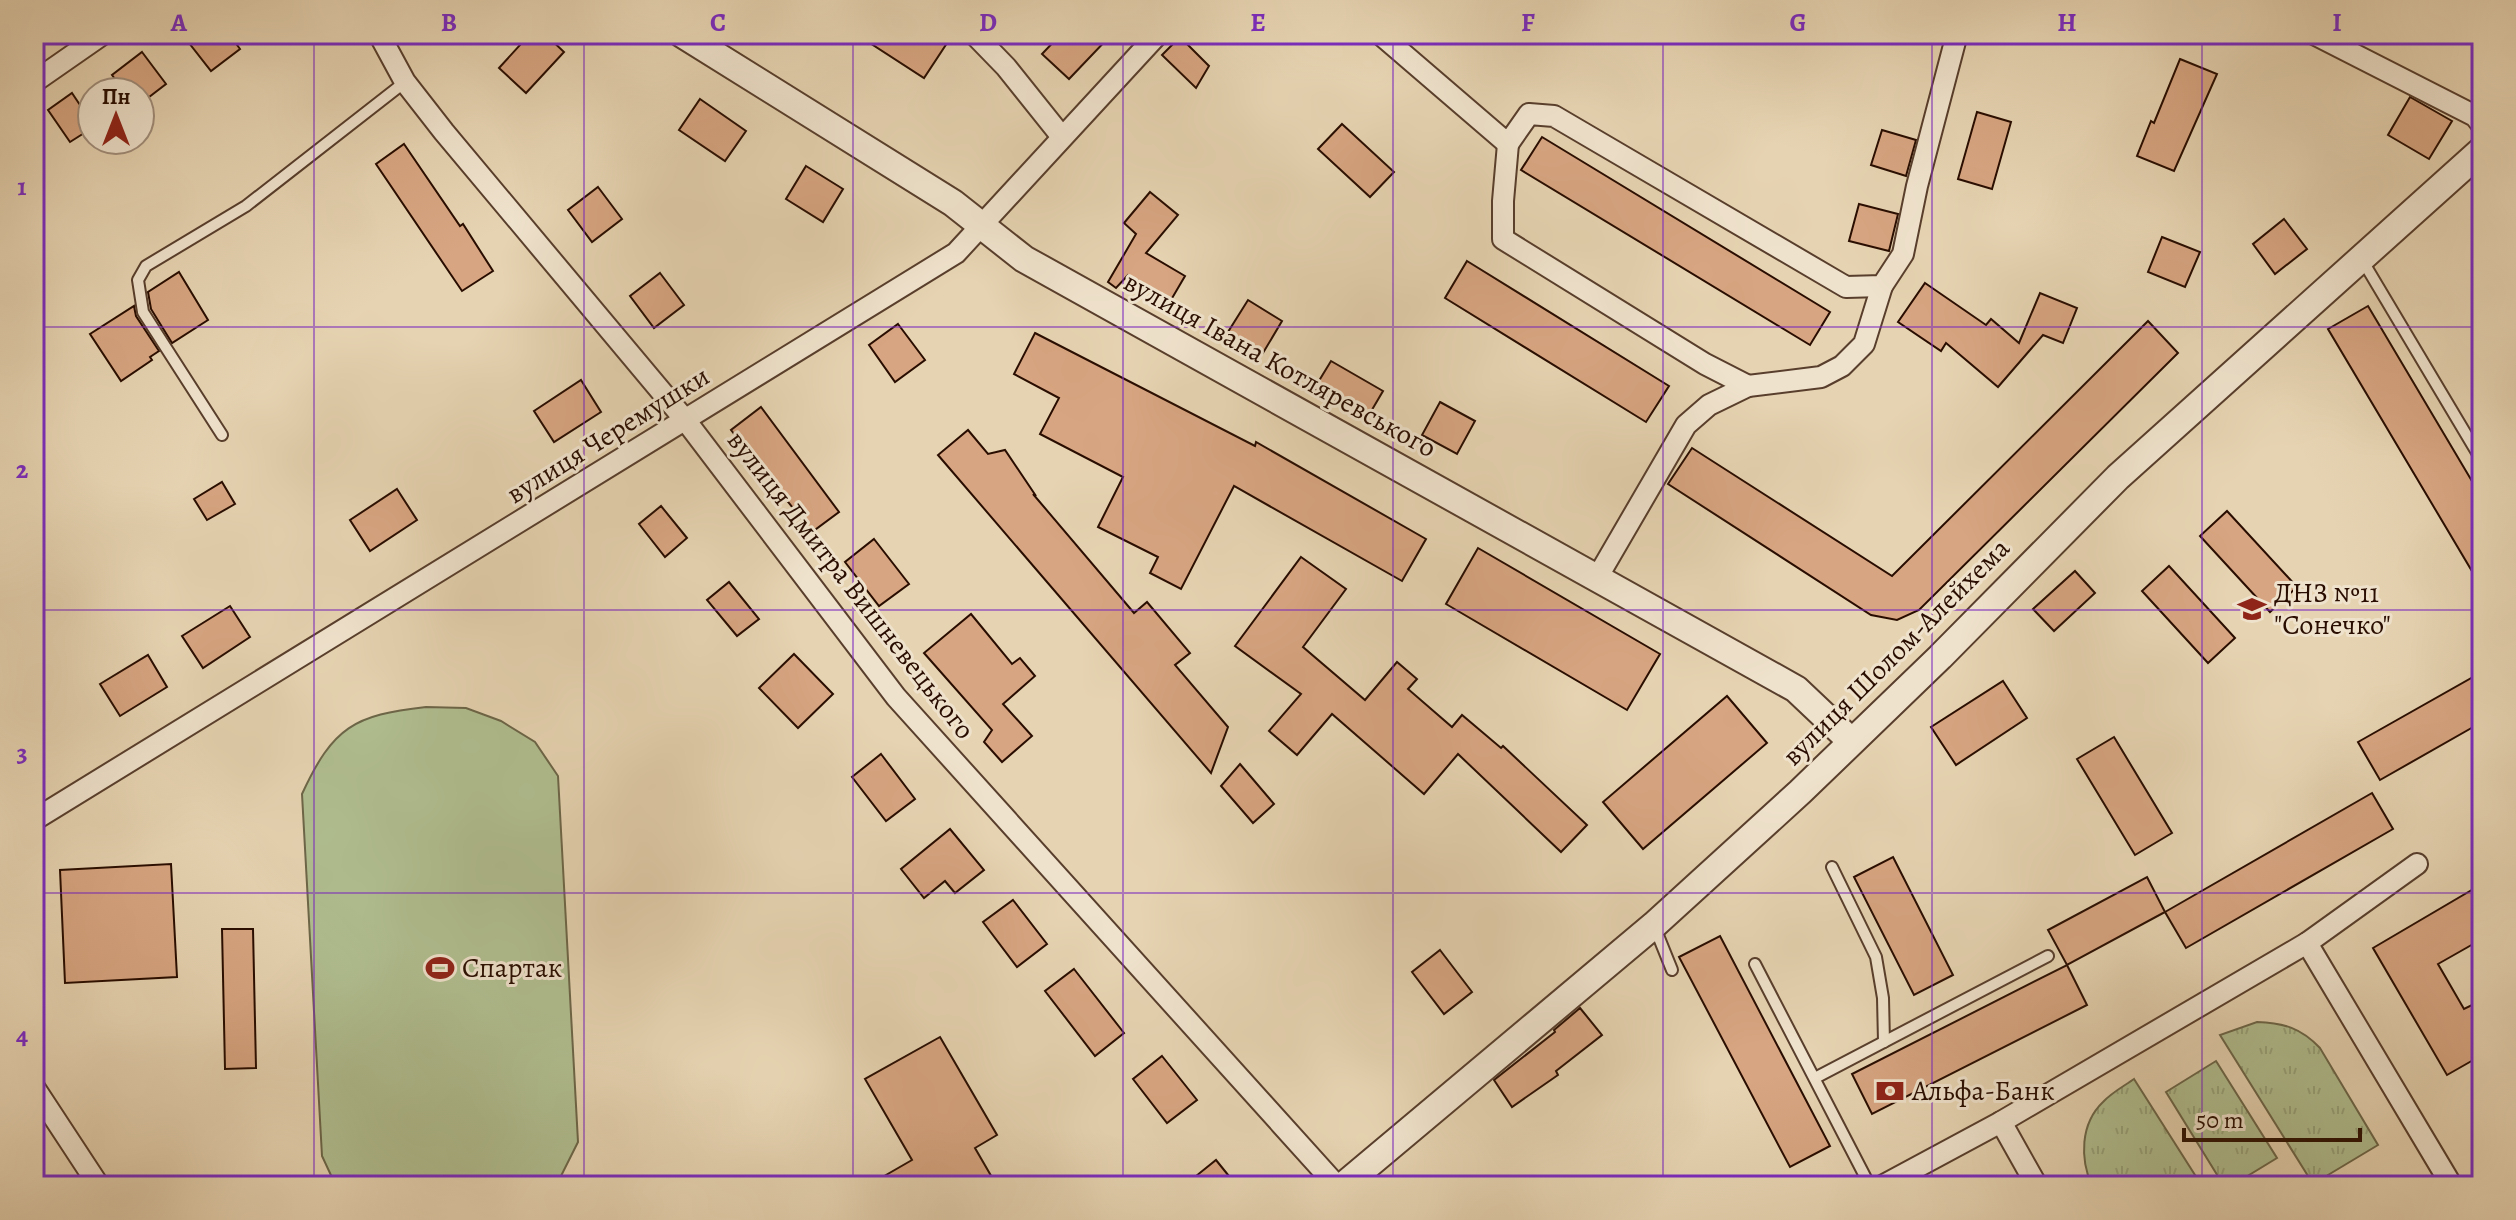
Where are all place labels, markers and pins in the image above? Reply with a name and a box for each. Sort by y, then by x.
place label: ДНЗ №11 "Сонечко" [2274,574,2391,644]
school or university icon: ДНЗ №11 "Сонечко" [2237,594,2267,624]
place label: Спартак [462,949,562,987]
sports icon: Спартак [425,953,455,983]
place label: Альфа-Банк [1911,1072,2055,1110]
bank icon: Альфа-Банк [1875,1076,1905,1106]

